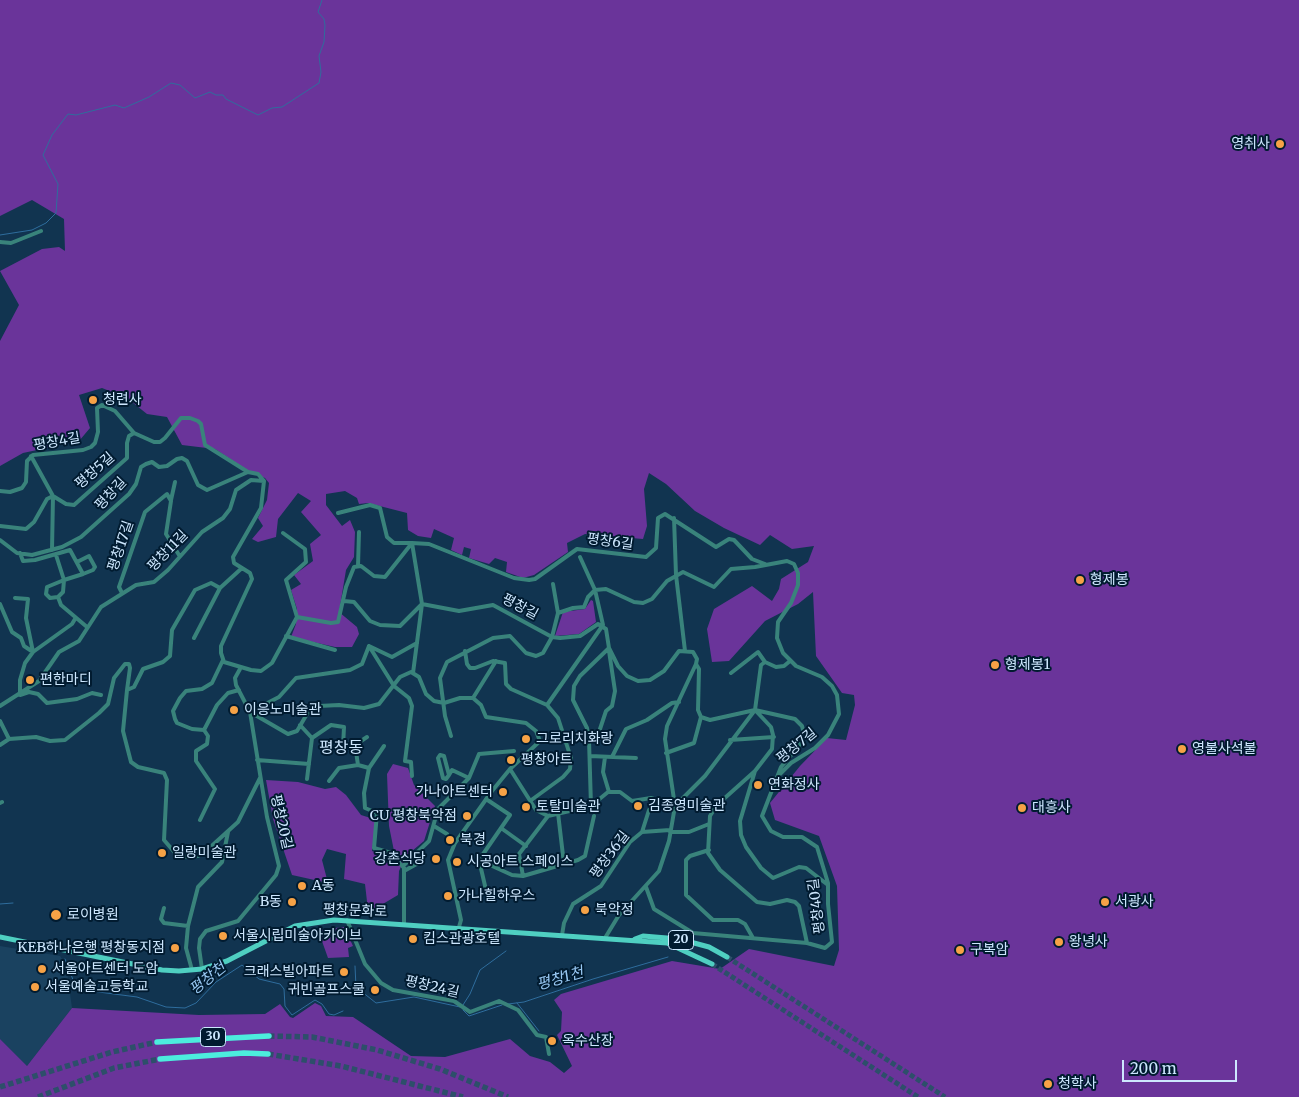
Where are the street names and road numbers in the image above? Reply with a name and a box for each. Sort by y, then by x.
street label: 평창4길 [32,430,82,454]
street label: 평창5길 [72,449,118,493]
street label: 평창길 [92,474,130,514]
street label: 평창17길 [105,519,137,573]
street label: 평창11길 [144,527,192,575]
street label: 평창6길 [586,530,634,554]
street label: 평창길 [499,591,541,623]
street label: 평창7길 [774,725,820,767]
street label: 평창20길 [267,793,295,851]
street label: 평창36길 [587,828,633,882]
street label: 평창40길 [805,877,829,935]
street label: 평창문화로 [323,901,387,921]
road number: 20 [668,930,694,950]
street label: 평창24길 [403,973,461,1001]
road number: 30 [200,1028,226,1046]

